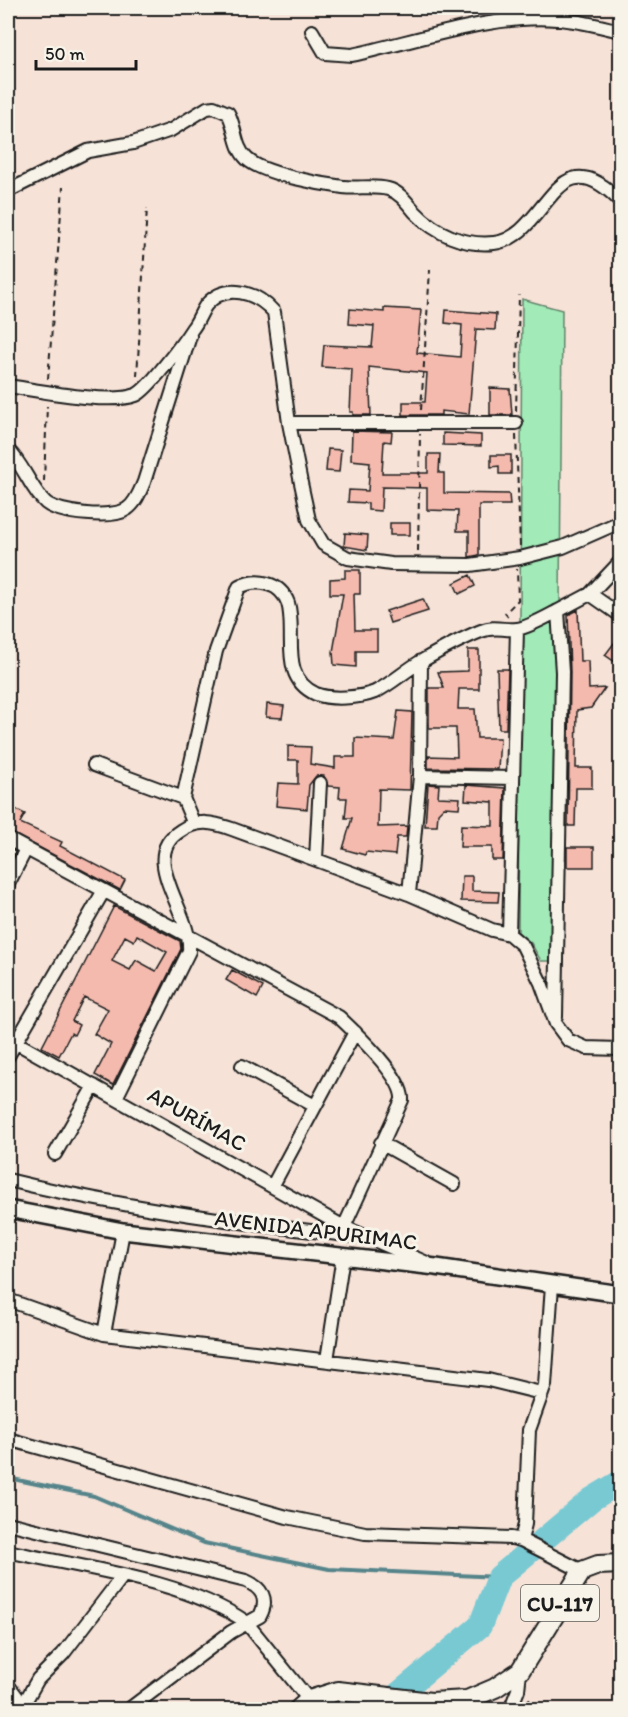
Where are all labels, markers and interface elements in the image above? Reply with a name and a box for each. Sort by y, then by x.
scale bar [36,33,136,71]
text: 50 m [45,43,85,65]
street label: APURÍMAC [143,1081,251,1157]
street label: AVENIDA APURIMAC [213,1204,419,1256]
road number: CU-117 [521,1585,599,1621]

